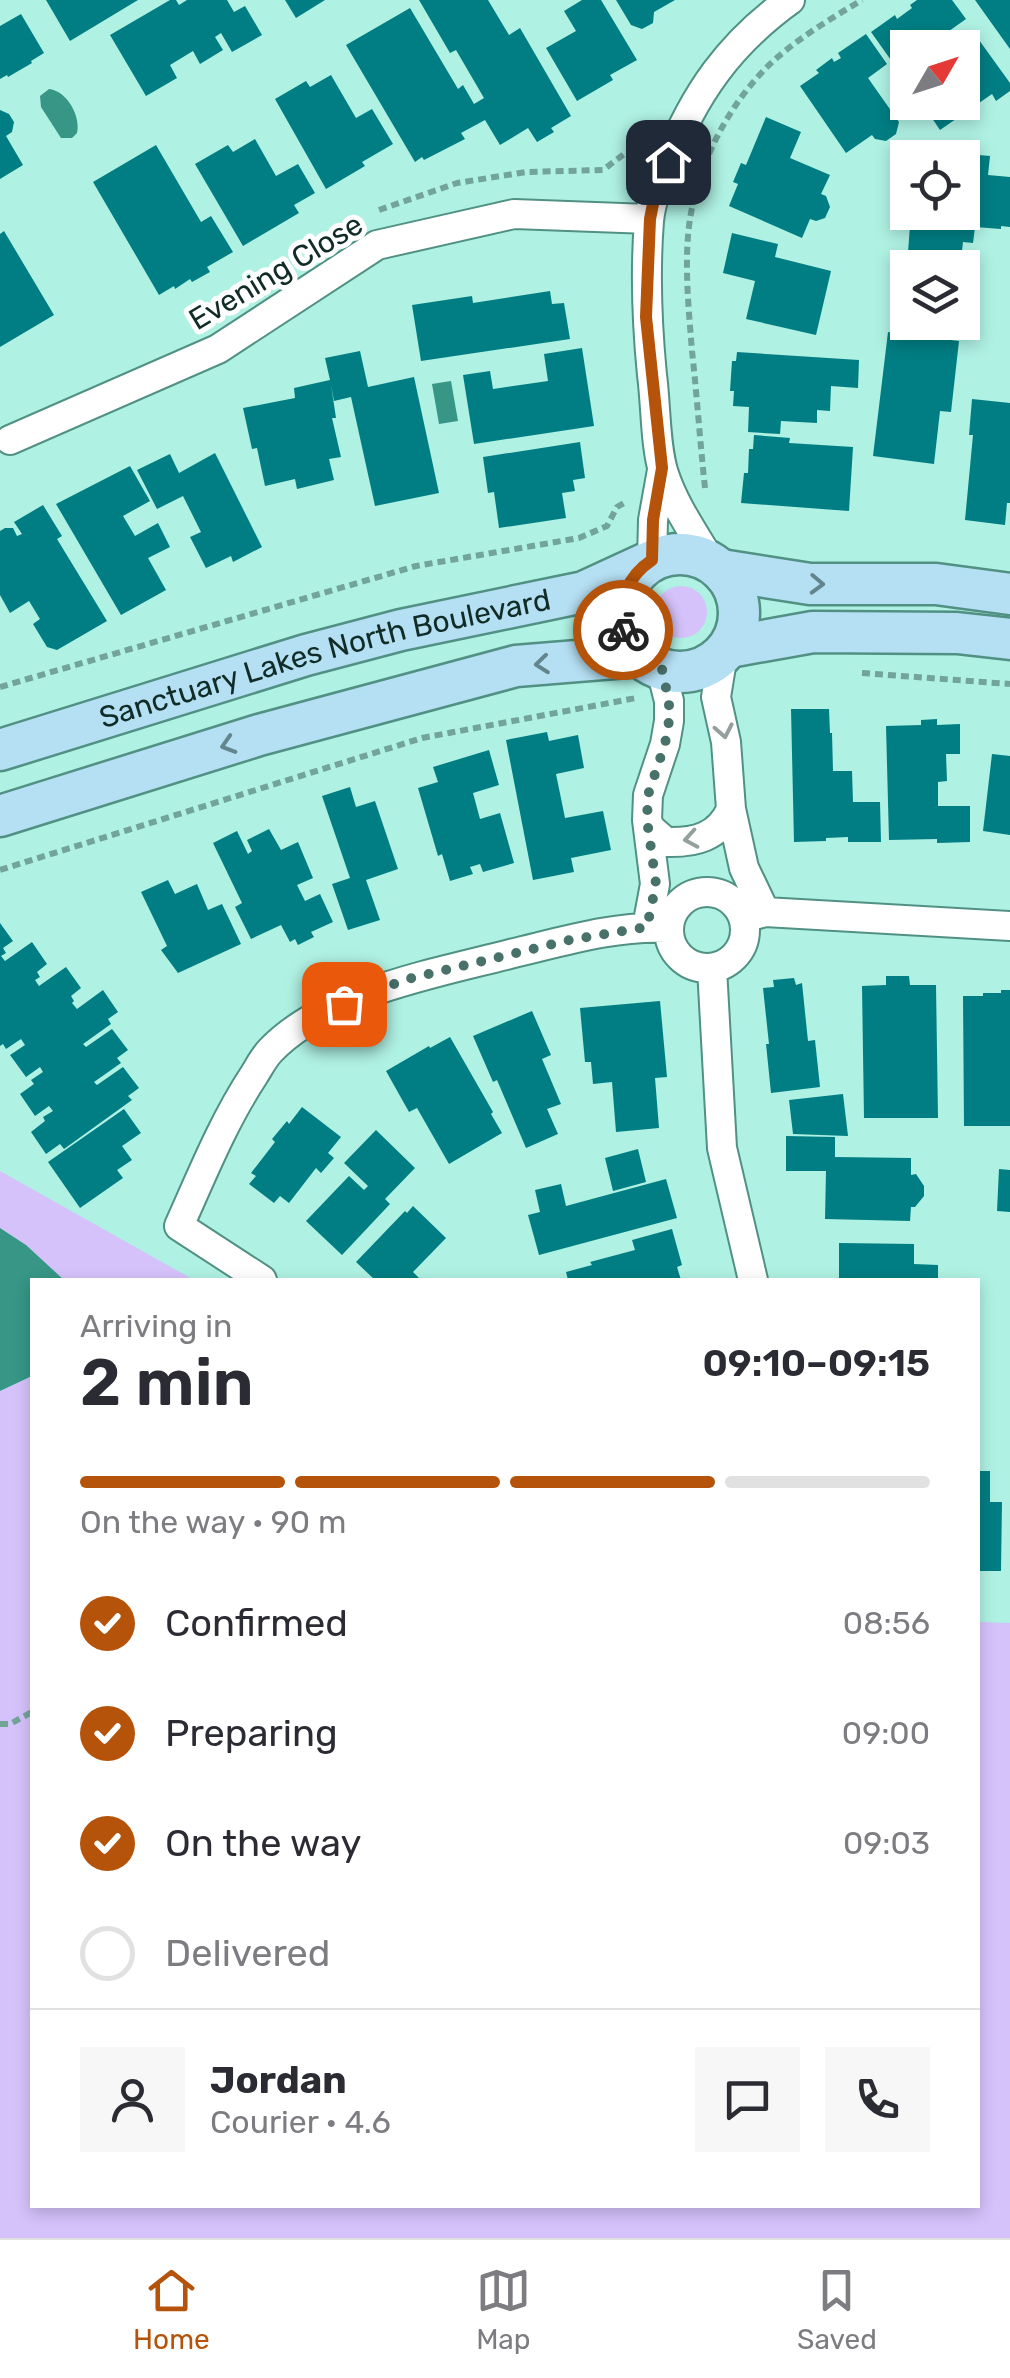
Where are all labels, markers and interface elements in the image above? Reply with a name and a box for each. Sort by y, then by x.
north arrow [890,30,980,120]
map controls [890,30,980,340]
pin [626,120,711,205]
icon: home [641,135,696,190]
button: locate [890,140,980,230]
street label: Evening Close [183,206,369,338]
button: layers [890,250,980,340]
one-way arrow [810,573,826,594]
courier [573,580,673,680]
street label: Sanctuary Lakes North Boulevard [95,581,554,736]
icon: bike [596,603,651,658]
one-way arrow [534,653,550,674]
one-way arrow [712,722,733,739]
one-way arrow [220,733,237,754]
one-way arrow [683,828,699,849]
pin [302,962,387,1047]
icon: bag [317,977,372,1032]
text: Arriving in [80,1307,232,1345]
text: 09:10–09:15 [702,1340,930,1386]
text: 2 min [80,1344,254,1421]
text: On the way · 90 m [80,1503,346,1541]
icon: check [80,1596,135,1651]
text: Confirmed [165,1600,348,1646]
text: 08:56 [843,1604,930,1642]
icon: check [80,1706,135,1761]
text: Preparing [165,1710,338,1756]
text: 09:00 [842,1714,930,1752]
icon: check [80,1816,135,1871]
text: On the way [165,1820,361,1866]
text: 09:03 [843,1824,930,1862]
text: Delivered [165,1930,330,1976]
button: person [80,2047,185,2152]
button: chat [695,2047,800,2152]
button: phone [825,2047,930,2152]
text: Jordan [210,2057,347,2103]
text: Courier · 4.6 [210,2103,391,2141]
tab: Home [133,2263,210,2356]
tab: Map [476,2263,531,2356]
tab: Saved [797,2263,877,2356]

